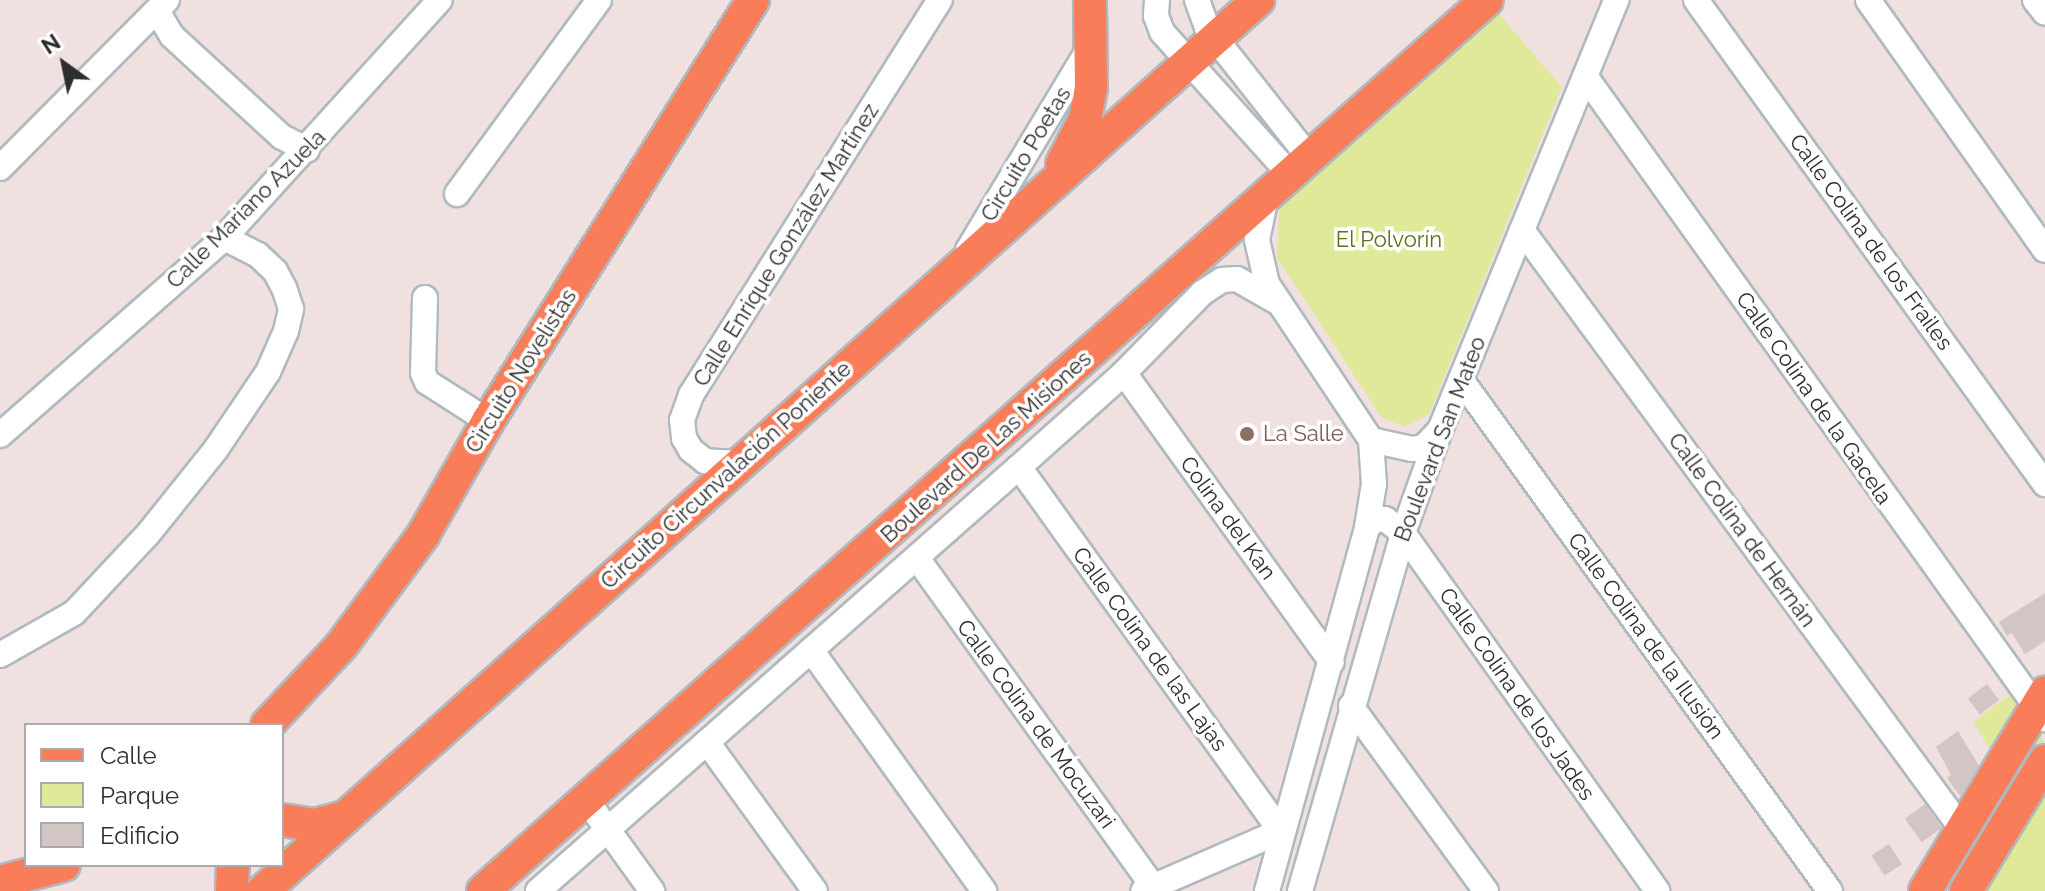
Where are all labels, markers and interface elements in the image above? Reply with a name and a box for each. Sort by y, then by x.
north arrow [24,24,104,104]
text: N [37,28,65,59]
street label: Circuito Poetas [975,82,1077,226]
street label: Calle Enrique González Martínez [688,99,884,391]
street label: Calle Mariano Azuela [161,124,331,294]
street label: Calle Colina de los Frailes [1784,129,1958,355]
park label: El Polvorín [1336,227,1442,253]
street label: Circuito Novelistas [460,284,582,458]
street label: Calle Colina de la Gacela [1731,287,1897,509]
street label: Boulevard San Mateo [1389,333,1491,545]
street label: Boulevard De Las Misiones [875,346,1097,548]
street label: Circuito Circunvalación Poniente [595,356,857,594]
place label: La Salle [1263,421,1344,447]
marker: La Salle [1238,425,1256,443]
street label: Calle Colina de Hernán [1663,428,1821,632]
street label: Colina del Kan [1174,451,1282,585]
street label: Calle Colina de la Ilusión [1562,528,1730,744]
street label: Calle Colina de las Lajas [1067,542,1233,756]
street label: Calle Colina de los Jades [1433,582,1601,806]
street label: Calle Colina de Mocuzari [951,614,1121,834]
legend [24,723,284,867]
text: Calle [100,741,157,770]
text: Parque [100,781,179,810]
text: Edificio [100,821,179,850]

